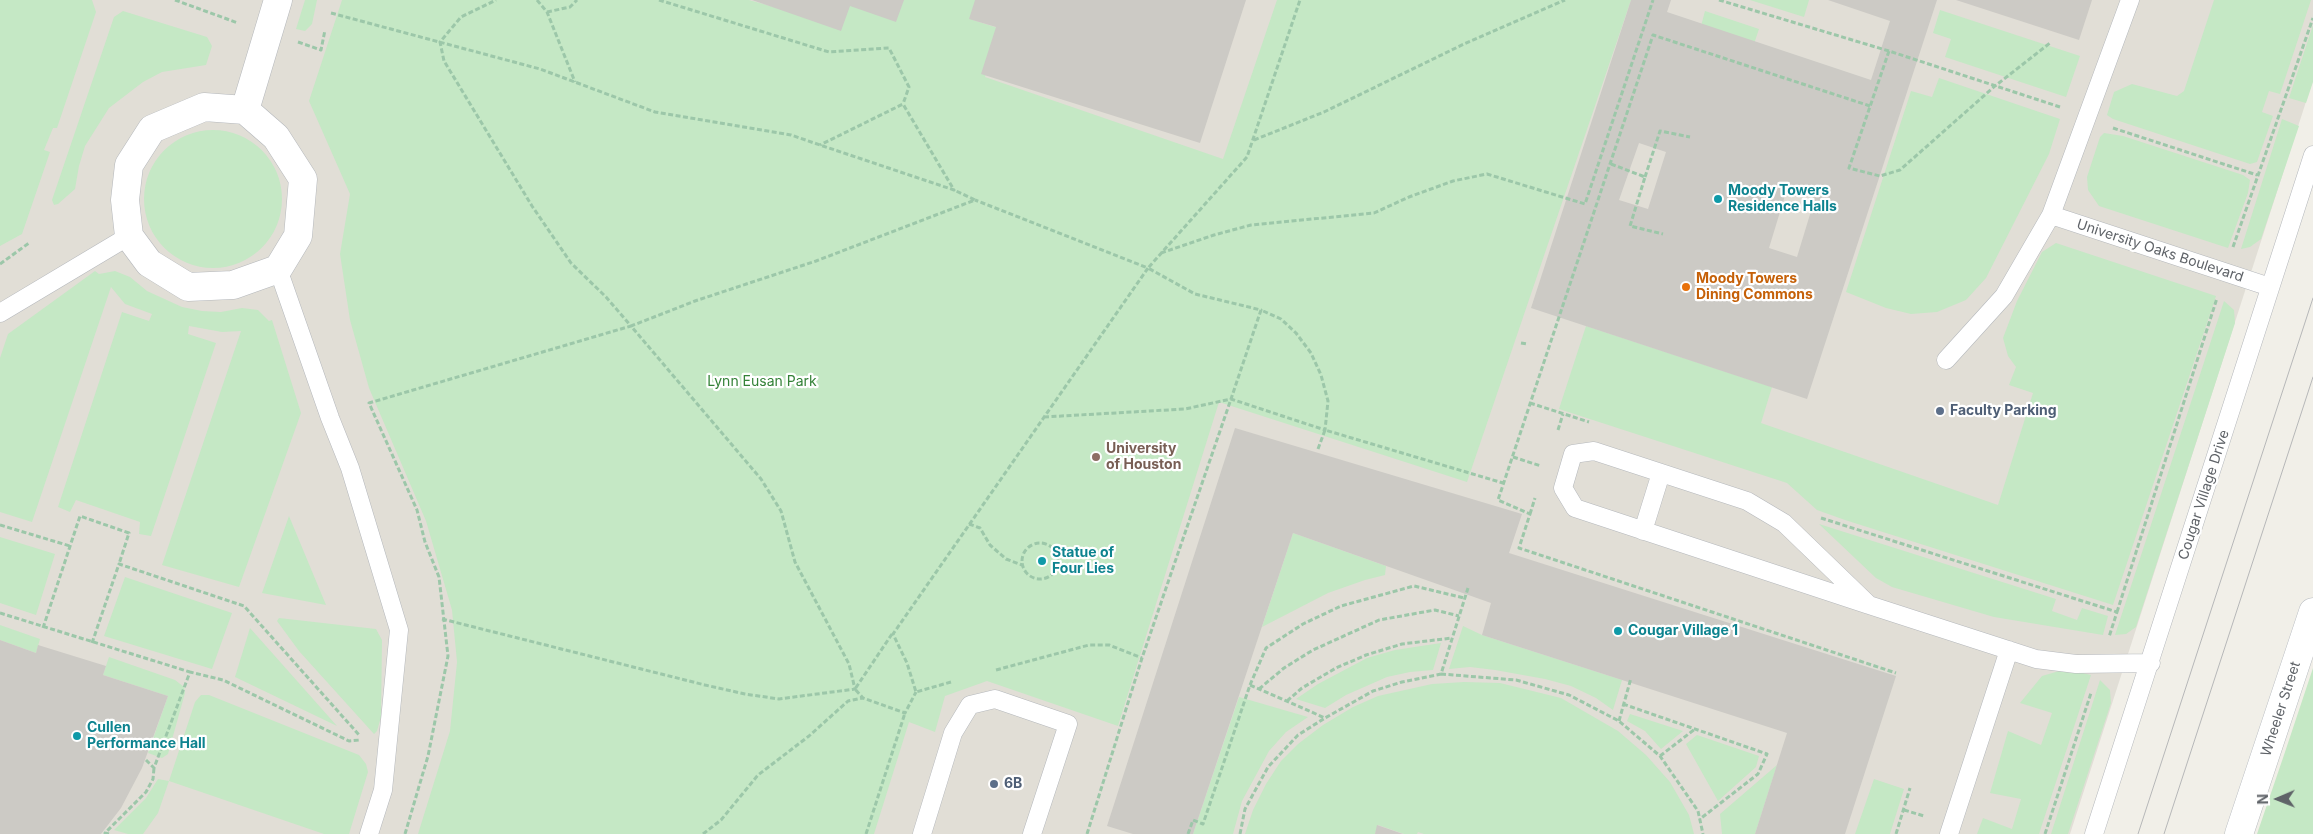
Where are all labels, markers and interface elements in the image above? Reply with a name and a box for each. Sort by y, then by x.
place label: Moody Towers Residence Halls [1728,183,1837,216]
marker: Moody Towers Residence Halls [1712,193,1724,205]
street label: University Oaks Boulevard [2074,216,2246,286]
place label: Moody Towers Dining Commons [1696,271,1813,304]
marker: Moody Towers Dining Commons [1680,281,1692,293]
park label: Lynn Eusan Park [707,374,817,390]
place label: Faculty Parking [1950,403,2057,419]
marker: Faculty Parking [1934,405,1946,417]
street label: Cougar Village Drive [2175,428,2233,562]
place label: University of Houston [1106,441,1181,474]
marker: University of Houston [1090,451,1102,463]
place label: Statue of Four Lies [1052,545,1114,578]
marker: Statue of Four Lies [1036,555,1048,567]
place label: Cougar Village 1 [1628,623,1738,639]
marker: Cougar Village 1 [1612,625,1624,637]
street label: Wheeler Street [2258,659,2304,759]
place label: Cullen Performance Hall [87,720,206,752]
marker: Cullen Performance Hall [71,730,83,742]
north arrow [2253,774,2303,824]
place label: 6B [1004,776,1022,792]
marker: 6B [988,778,1000,790]
text: N [2254,794,2271,805]

